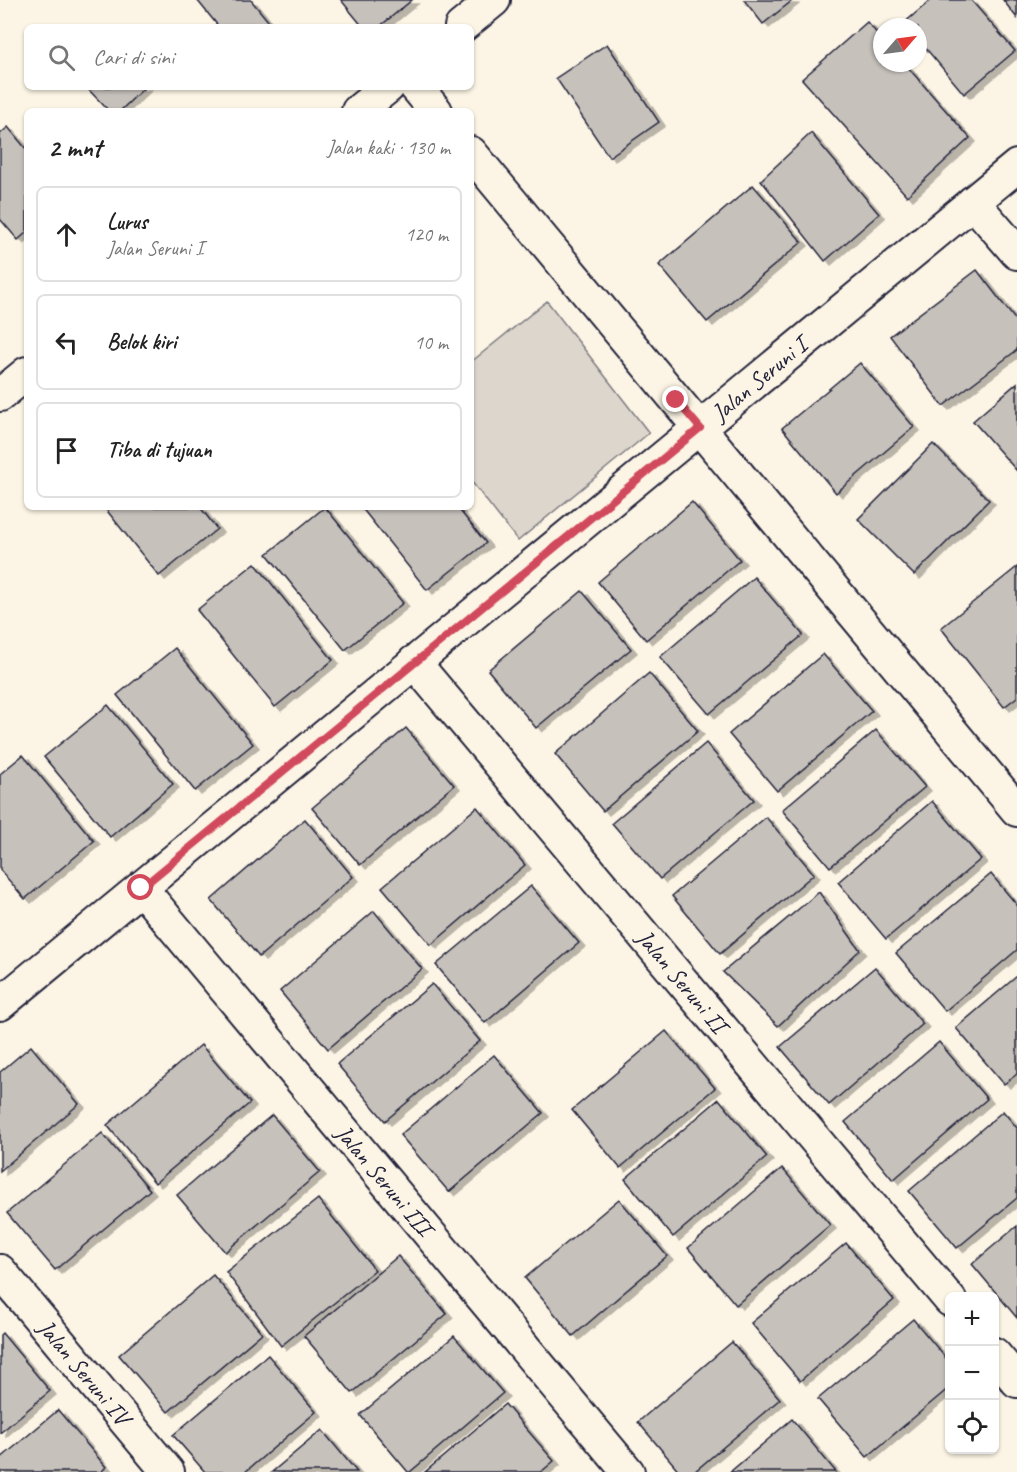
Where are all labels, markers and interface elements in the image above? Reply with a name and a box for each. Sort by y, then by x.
north arrow [873,18,927,72]
search box [24,24,474,90]
icon: search [45,41,78,74]
text: Cari di sini [93,43,174,71]
text: 2 mnt [48,131,101,164]
text: Jalan kaki · 130 m [327,135,450,160]
text: Lurus [107,208,147,236]
icon: ahead [50,218,83,251]
text: 120 m [405,222,448,247]
text: Jalan Seruni I [107,236,203,261]
icon: left [50,326,83,359]
street label: Jalan Seruni I [704,327,817,428]
text: Belok kiri [107,328,176,356]
text: 10 m [414,330,448,355]
route end [662,386,688,412]
icon: arrive [50,434,83,467]
text: Tiba di tujuan [107,436,212,464]
route start [127,874,153,900]
street label: Jalan Seruni II [629,922,737,1043]
street label: Jalan Seruni III [328,1118,442,1245]
map controls [945,1292,999,1454]
button: + [945,1292,999,1346]
street label: Jalan Seruni IV [31,1313,139,1434]
button: − [945,1346,999,1400]
button: locate [945,1400,999,1454]

